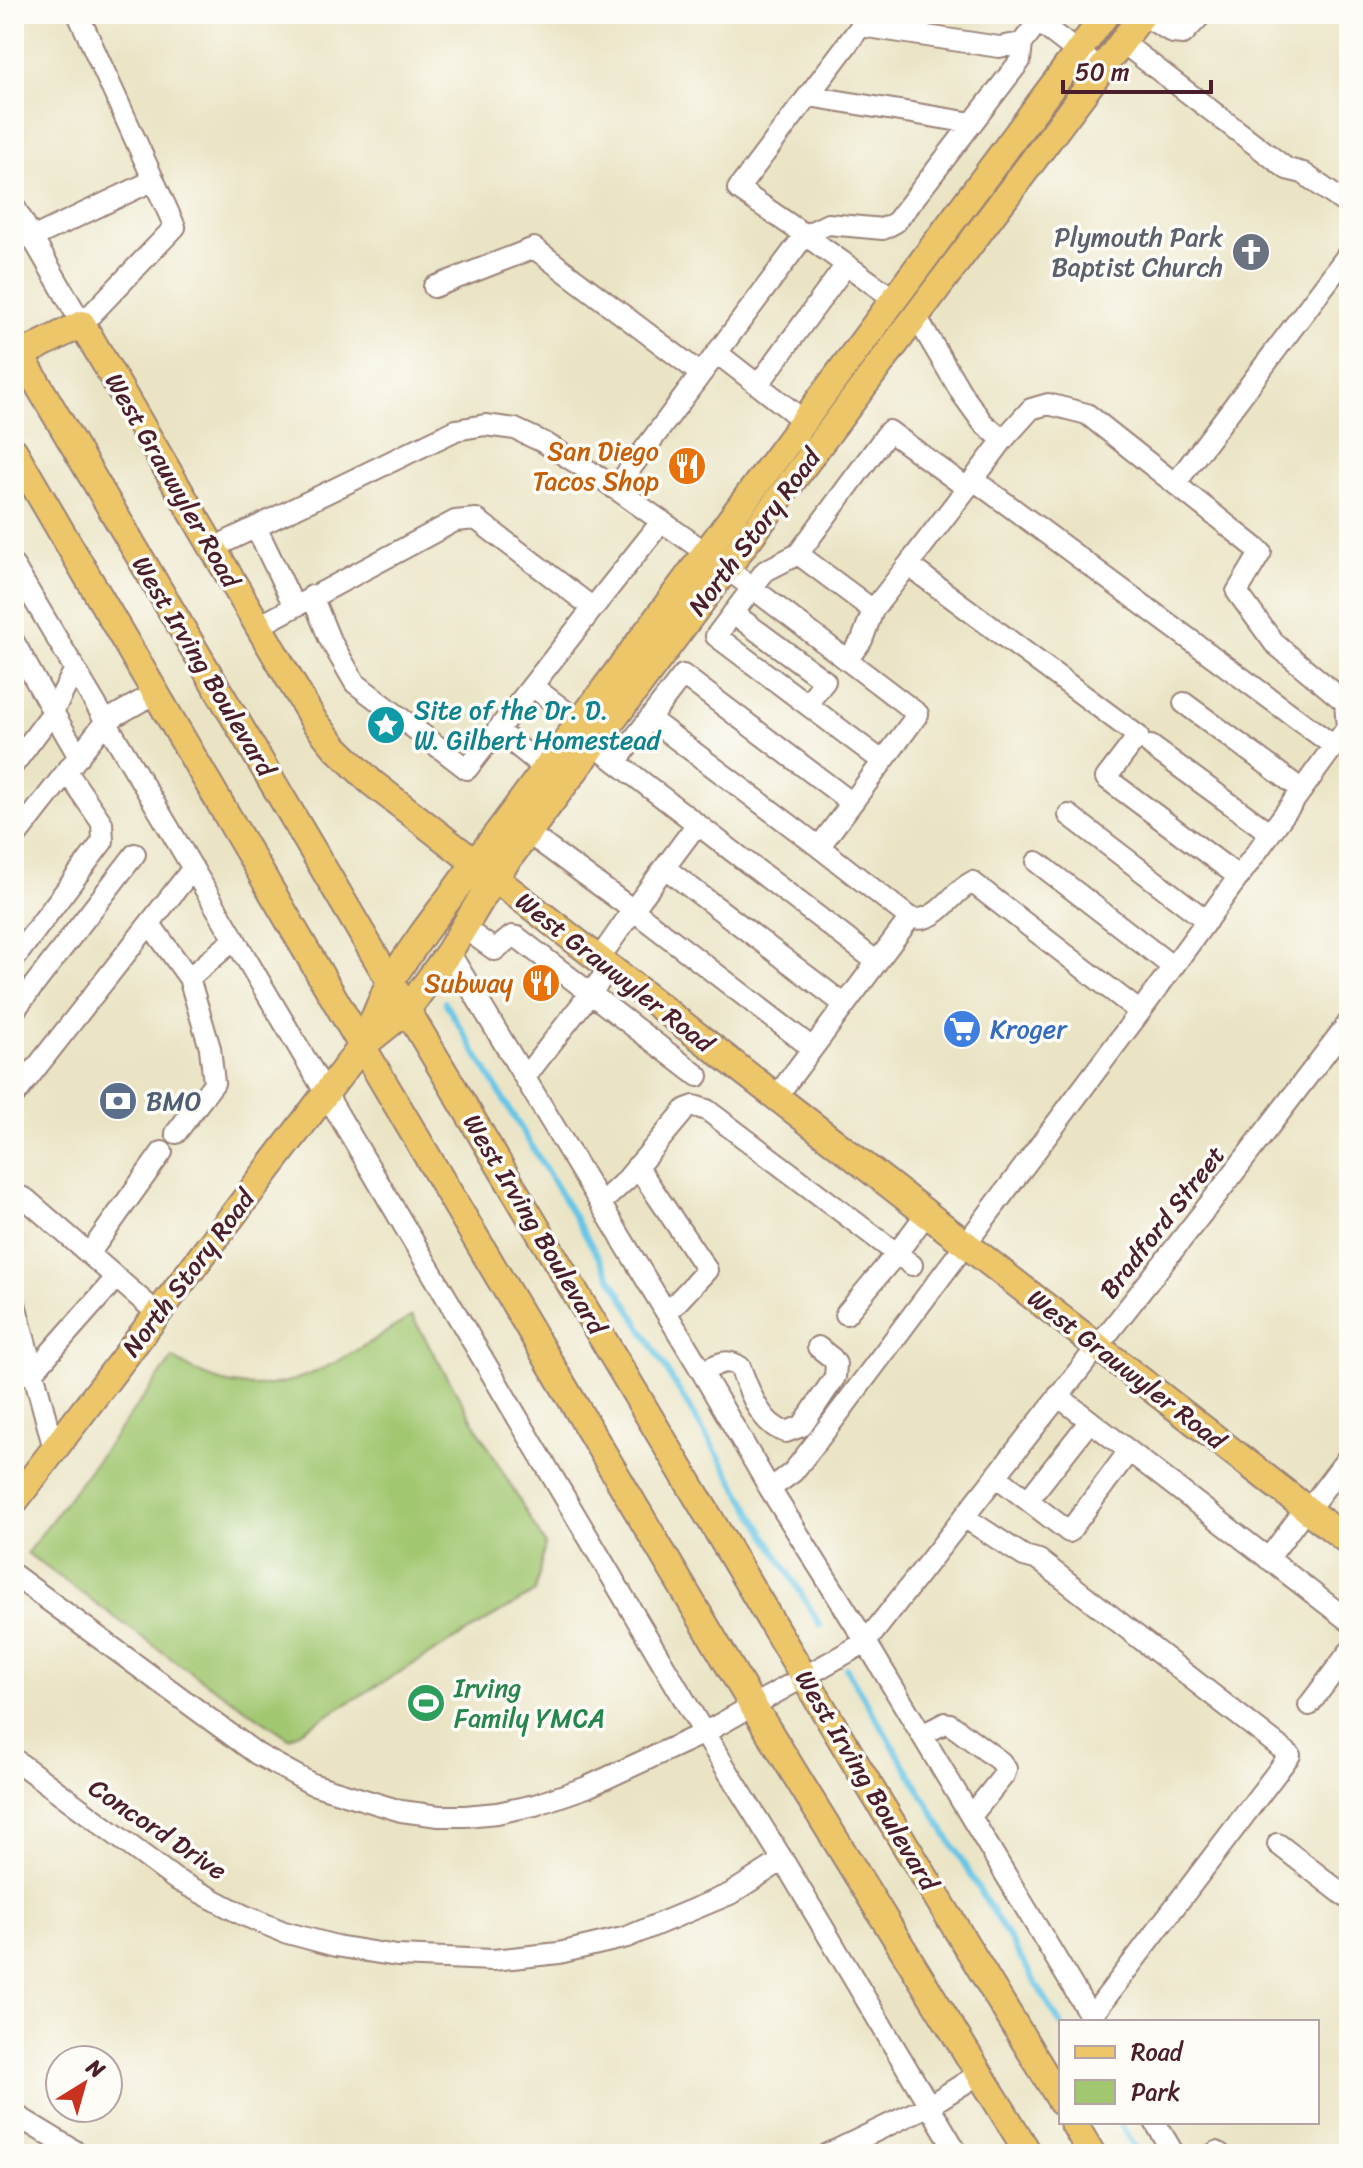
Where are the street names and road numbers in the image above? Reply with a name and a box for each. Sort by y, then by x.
street label: West Grauwyler Road [92,363,255,599]
street label: North Story Road [675,436,834,626]
street label: West Irving Boulevard [120,546,290,788]
street label: West Grauwyler Road [505,879,727,1066]
street label: West Irving Boulevard [451,1104,621,1346]
street label: Bradford Street [1087,1135,1237,1309]
street label: North Story Road [109,1177,268,1367]
street label: West Grauwyler Road [1017,1276,1239,1463]
street label: West Irving Boulevard [783,1660,953,1902]
street label: Concord Drive [79,1765,237,1893]

